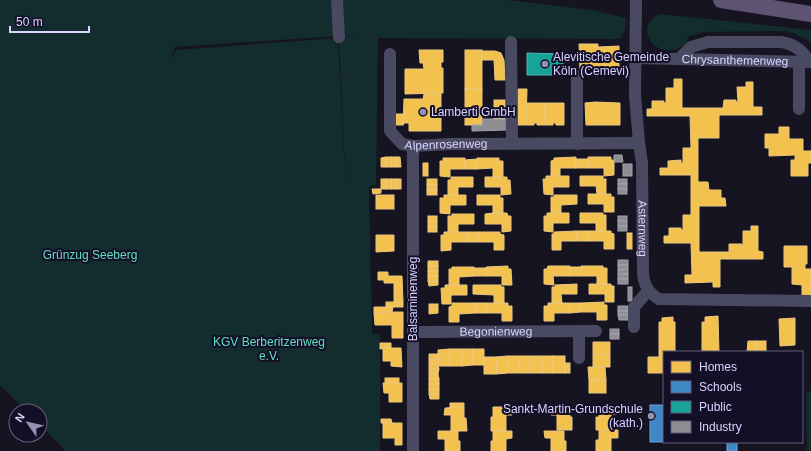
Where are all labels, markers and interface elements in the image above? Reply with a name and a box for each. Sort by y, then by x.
scale bar [10,8,89,34]
text: 50 m [16,15,43,29]
place label: Alevitische Gemeinde Köln (Cemevi) [553,50,669,78]
street label: Chrysanthemenweg [681,52,789,68]
marker: Alevitische Gemeinde Köln (Cemevi) [540,59,550,69]
place label: Lamberti GmbH [431,105,516,119]
marker: Lamberti GmbH [418,107,428,117]
street label: Alpenrosenweg [404,137,488,153]
street label: Asternweg [635,200,650,257]
park label: Grünzug Seeberg [43,248,137,262]
street label: Balsaminenweg [406,257,420,341]
street label: Begonienweg [460,324,532,339]
park label: KGV Berberitzenweg e.V. [213,335,325,363]
legend [663,351,803,443]
text: Homes [699,360,737,374]
text: Schools [699,380,742,394]
text: Public [699,400,732,414]
place label: Sankt-Martin-Grundschule (kath.) [503,402,643,430]
north arrow [8,403,48,443]
text: N [13,411,27,424]
marker: Sankt-Martin-Grundschule (kath.) [646,411,656,421]
text: Industry [699,420,742,434]

